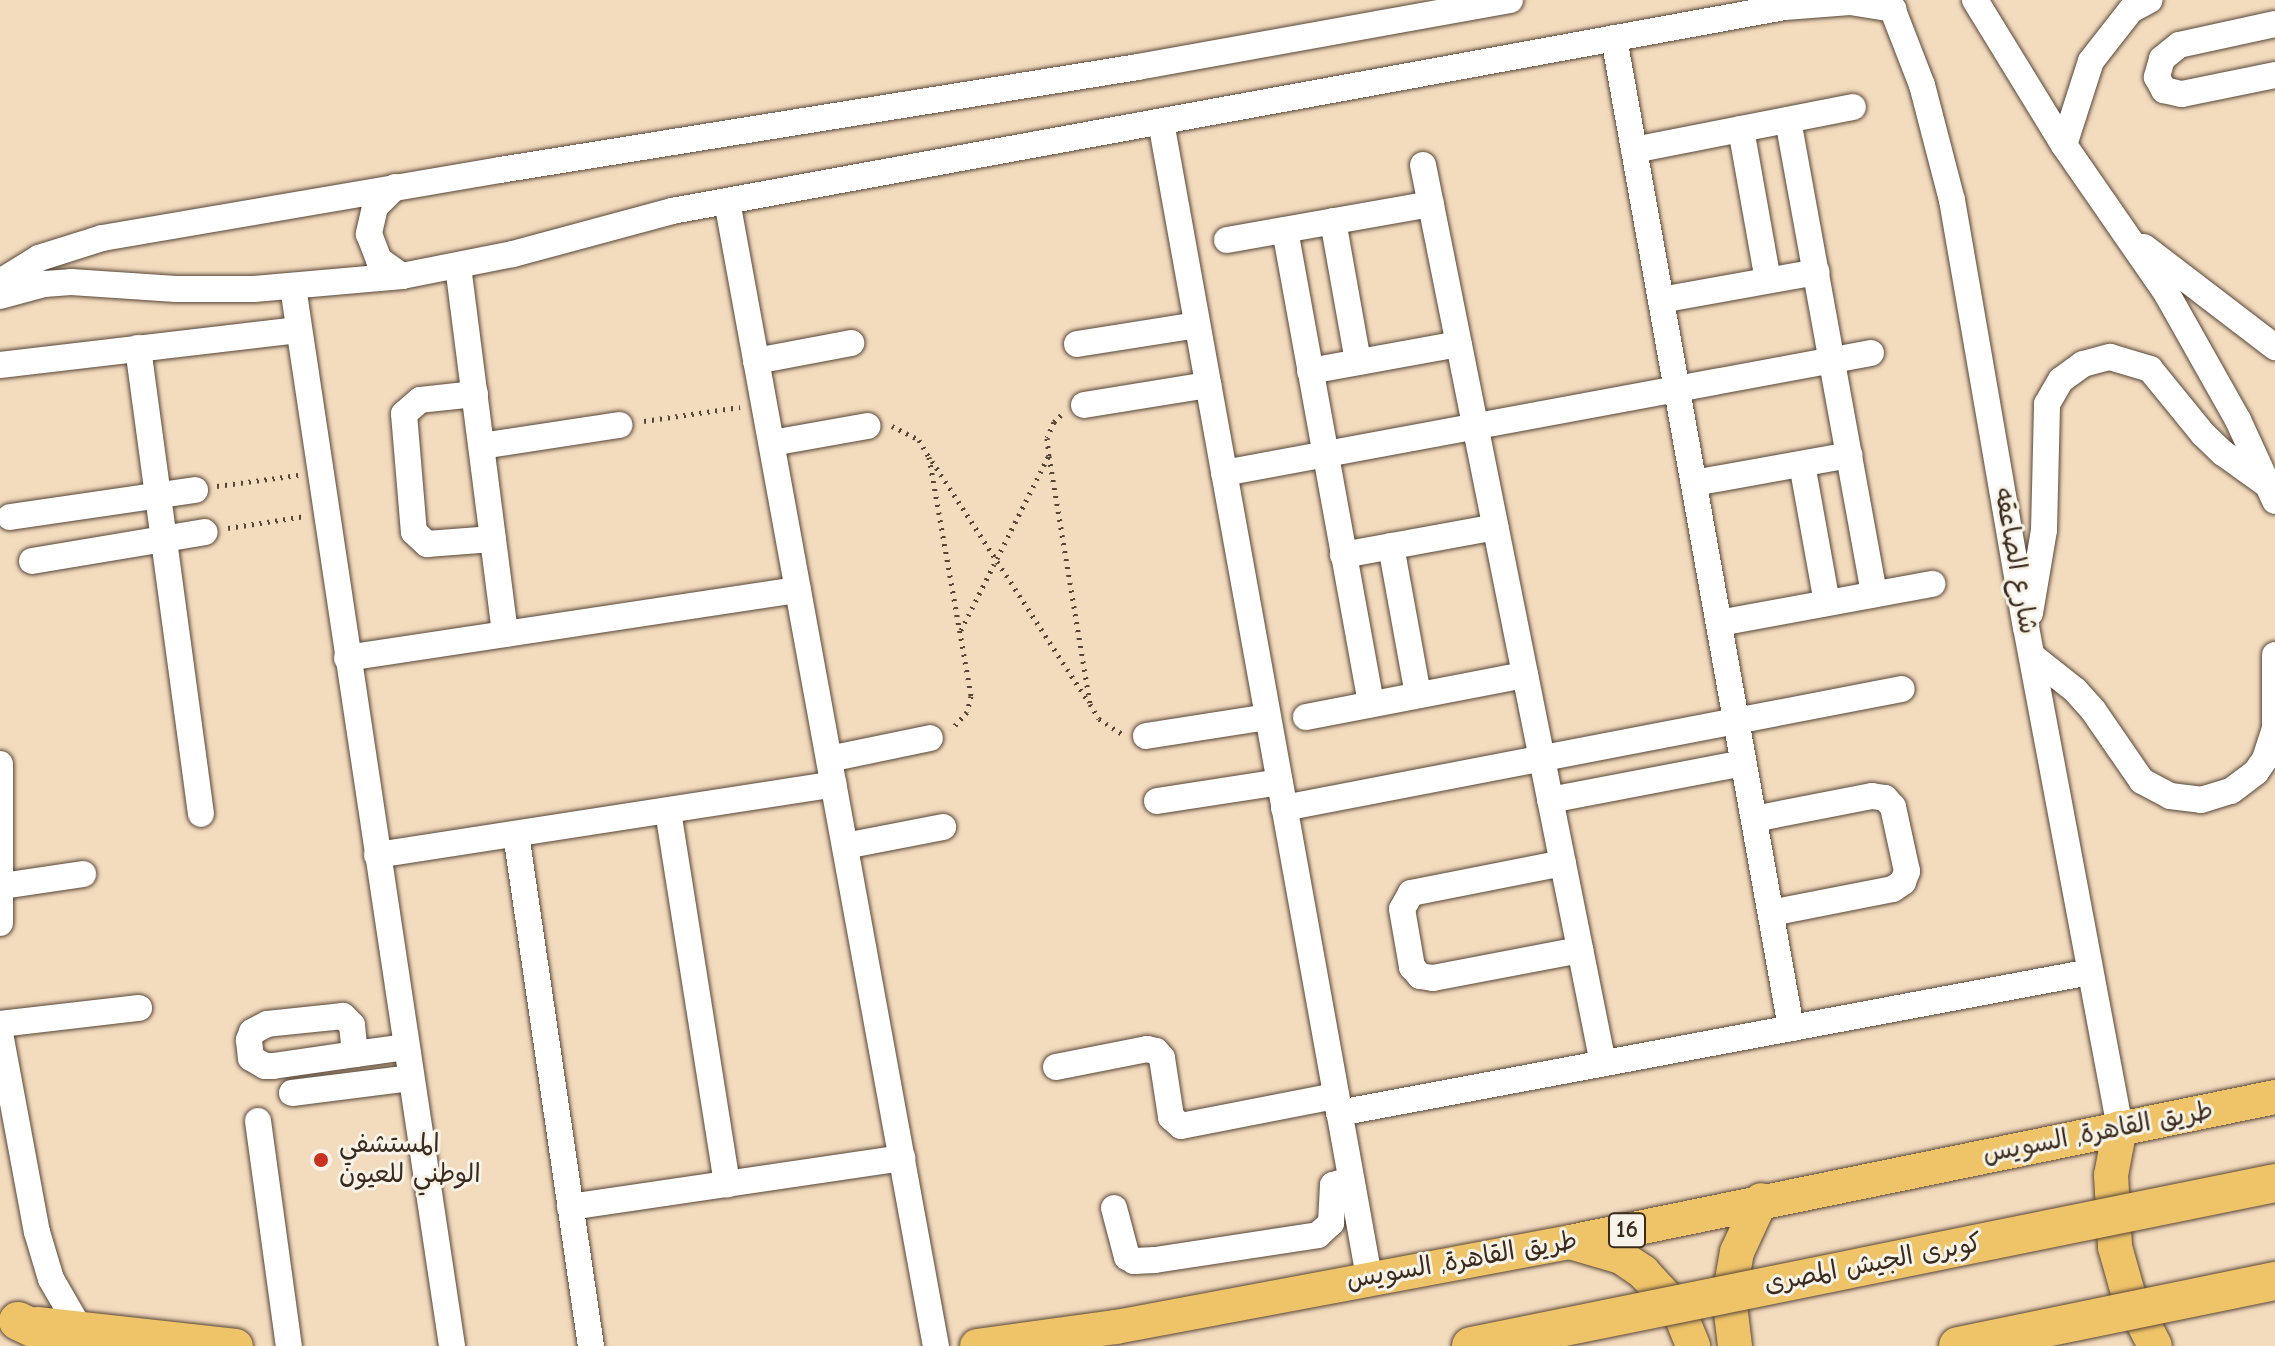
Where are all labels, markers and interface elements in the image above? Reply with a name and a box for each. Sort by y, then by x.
street label: شارع الصاعقه [1987,485,2043,637]
street label: طريق القاهرة, السويس [1980,1095,2216,1171]
place label: المستشفي الوطني للعيون [339,1129,481,1190]
marker: المستشفي الوطني للعيون [310,1149,332,1171]
road number: 16 [1607,1210,1647,1250]
street label: طريق القاهرة, السويس [1344,1225,1580,1297]
street label: كوبرى الجيش المصرى [1762,1228,1984,1300]

